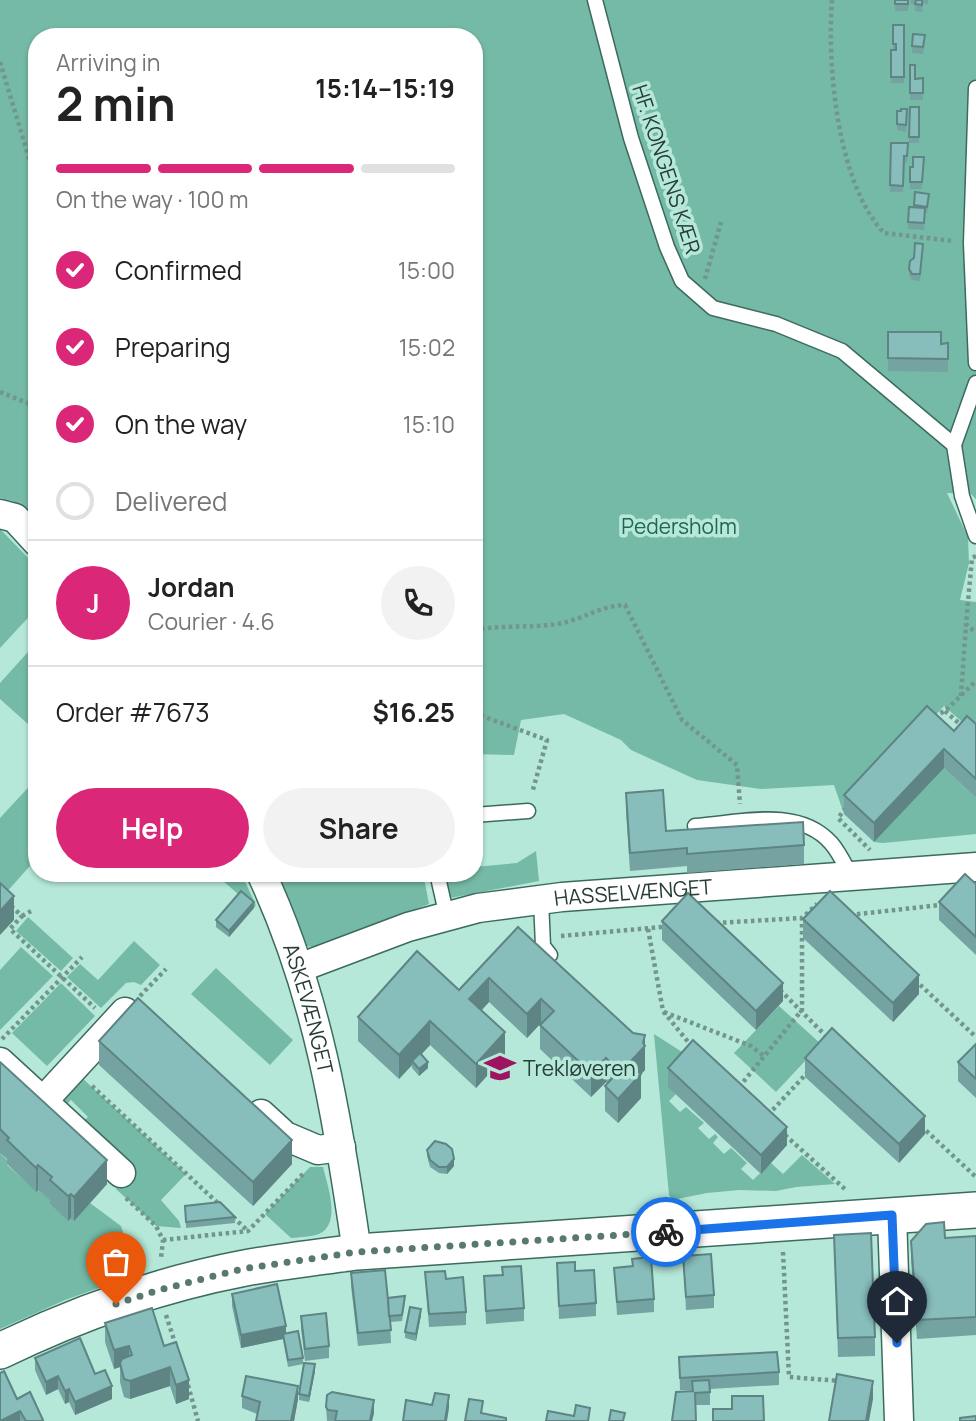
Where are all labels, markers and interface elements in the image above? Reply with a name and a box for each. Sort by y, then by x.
text: Arriving in [56,46,161,78]
text: 15:14–15:19 [315,70,455,106]
text: 2 min [56,72,176,135]
street label: HF. KONGENS KÆR [626,81,708,257]
text: On the way · 100 m [56,183,249,215]
icon: check [56,251,94,289]
text: Confirmed [115,252,242,288]
text: 15:00 [398,254,455,286]
icon: check [56,328,94,366]
text: Preparing [115,329,231,365]
text: 15:02 [399,331,455,363]
icon: check [56,405,94,443]
text: On the way [115,406,247,442]
text: 15:10 [403,408,455,440]
text: Delivered [115,483,227,519]
park label: Pedersholm [621,512,737,540]
button: phone [381,566,455,640]
text: Jordan [148,569,234,605]
text: J [86,585,100,621]
text: Courier · 4.6 [148,605,275,637]
text: Order #7673 [56,694,210,730]
text: $16.25 [373,694,455,730]
button: Help [56,788,249,868]
button: Share [263,788,455,868]
street label: HASSELVÆNGET [552,872,714,912]
street label: ASKEVÆNGET [277,939,340,1077]
school or university icon: Trekløveren [483,1051,517,1085]
place label: Trekløveren [523,1054,636,1082]
courier [631,1197,701,1267]
icon: bike [647,1213,685,1251]
pin [86,1232,146,1304]
icon: bag [97,1243,135,1281]
pin [867,1271,927,1343]
icon: home [878,1282,916,1320]

